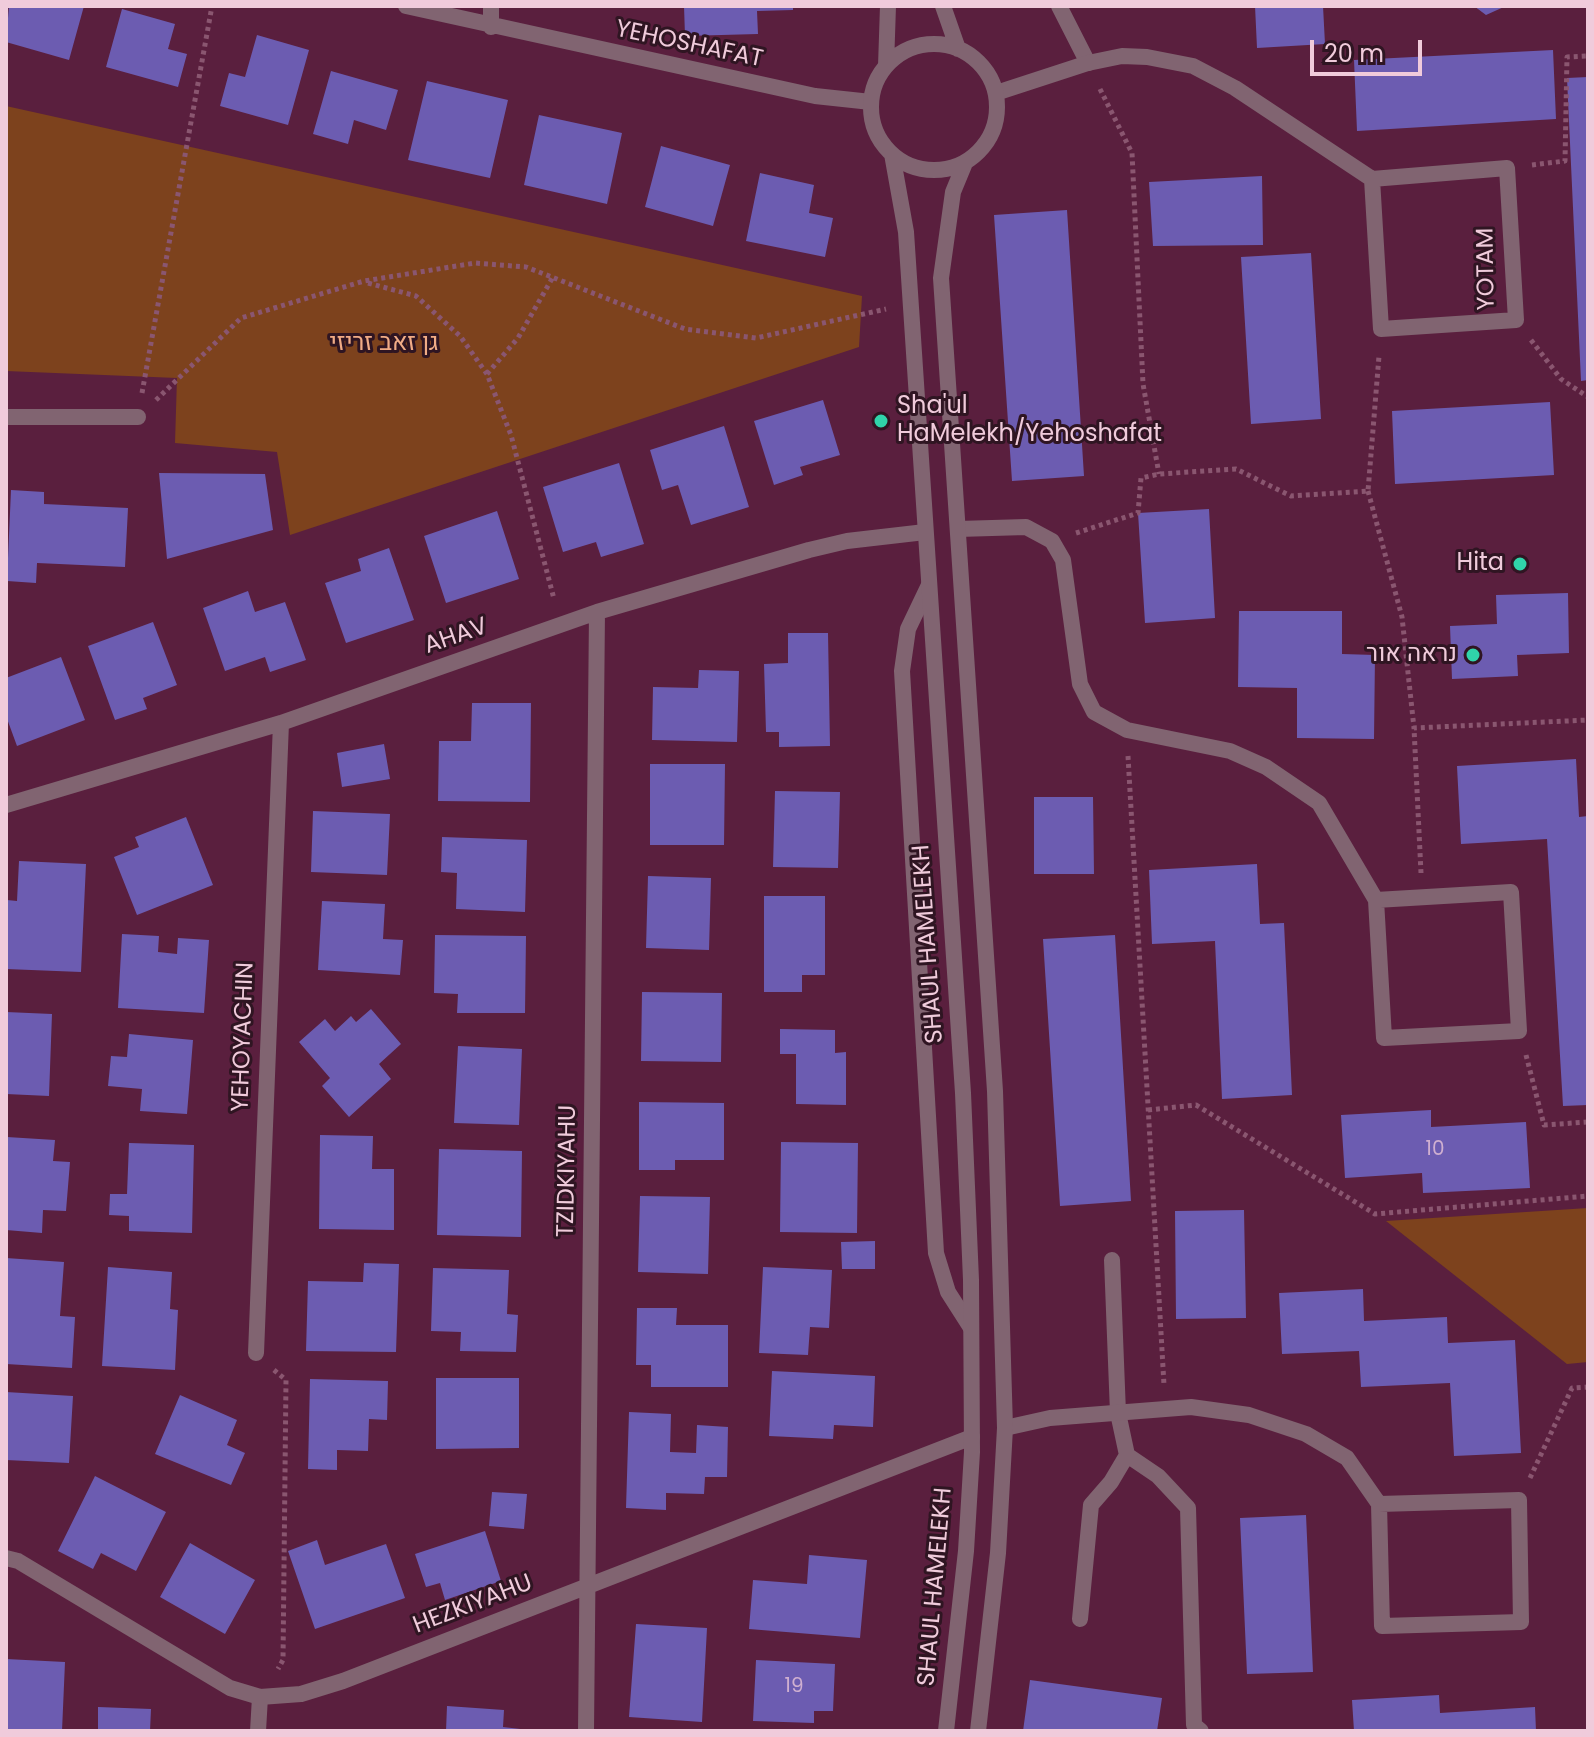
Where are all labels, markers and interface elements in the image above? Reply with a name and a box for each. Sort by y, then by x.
street label: YEHOSHAFAT [613,15,765,75]
scale bar [1314,24,1426,74]
text: 20 m [1324,37,1384,70]
street label: YOTAM [1472,227,1502,311]
park label: גן זאב זריזי [330,330,438,358]
place label: Sha'ul HaMelekh/Yehoshafat [897,393,1162,449]
marker: Sha'ul HaMelekh/Yehoshafat [872,412,890,430]
place label: Hita [1457,550,1504,578]
marker: Hita [1511,555,1529,573]
street label: AHAV [420,613,492,661]
place label: נראה אור [1366,641,1457,669]
marker: נראה אור [1464,646,1482,664]
street label: SHAUL HAMELEKH [908,844,950,1044]
street label: YEHOYACHIN [227,962,261,1112]
street label: TZIDKIYAHU [552,1105,584,1237]
house number: 10 [1426,1138,1444,1162]
street label: SHAUL HAMELEKH [913,1486,959,1688]
street label: HEZKIYAHU [409,1569,537,1641]
house number: 19 [785,1675,803,1699]

